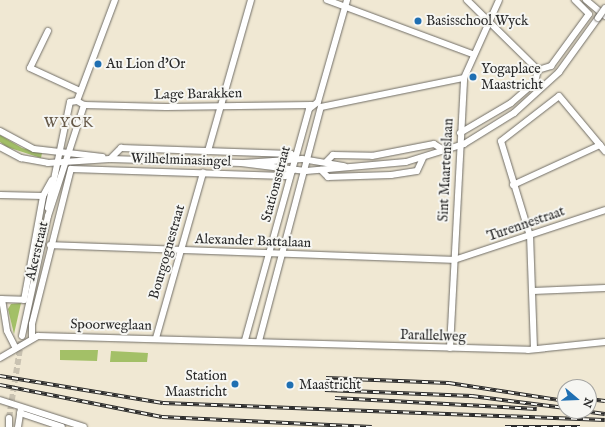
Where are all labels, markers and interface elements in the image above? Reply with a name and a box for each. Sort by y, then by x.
place label: Basisschool Wyck [426,13,529,29]
marker: Basisschool Wyck [413,16,423,26]
place label: Au Lion d'Or [106,56,185,72]
marker: Au Lion d'Or [93,59,103,69]
place label: Yogaplace Maastricht [481,61,543,94]
marker: Yogaplace Maastricht [468,72,478,82]
street label: Lage Barakken [154,85,242,103]
district label: WYCK [44,114,94,132]
street label: Sint Maartenslaan [435,118,457,222]
street label: Stationsstraat [258,144,294,224]
street label: Wilhelminasingel [130,150,232,170]
street label: Bourgognestraat [145,203,189,301]
street label: Turennestraat [485,203,567,245]
street label: Akerstraat [22,220,52,282]
street label: Alexander Battalaan [195,231,311,251]
street label: Spoorweglaan [70,316,152,334]
street label: Parallelweg [400,326,466,346]
place label: Station Maastricht [165,368,227,400]
place label: Maastricht [299,377,361,393]
marker: Station Maastricht [230,379,240,389]
marker: Maastricht [284,379,296,391]
north arrow [557,379,597,419]
text: N [579,396,596,409]

